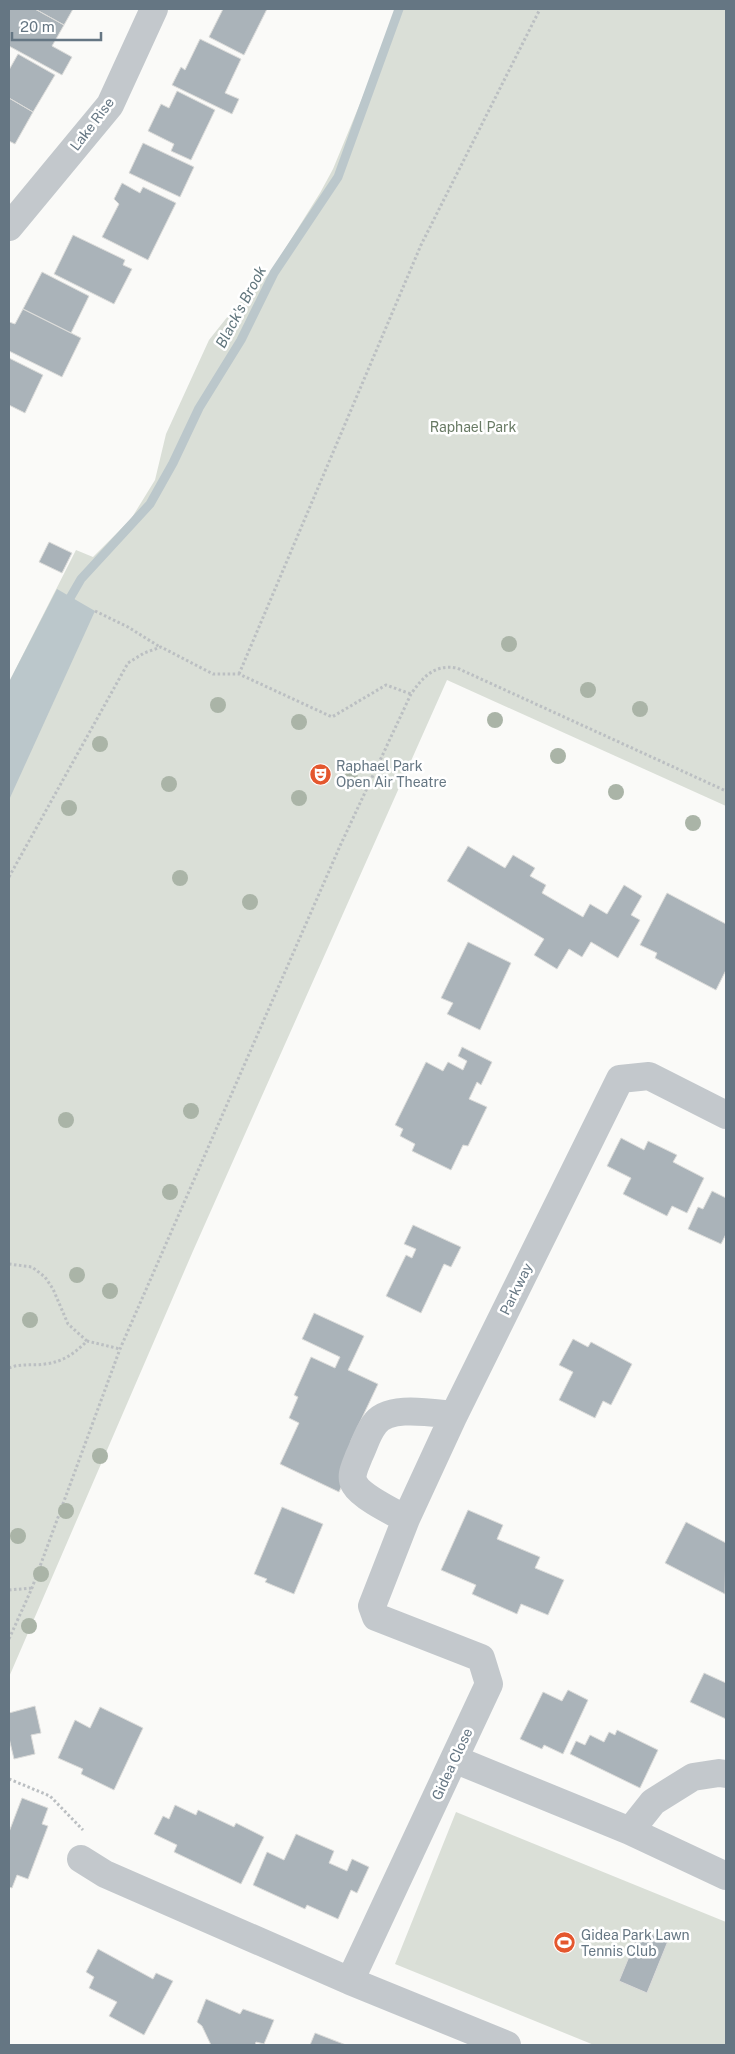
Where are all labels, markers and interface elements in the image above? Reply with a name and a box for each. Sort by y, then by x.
scale bar [12,10,101,42]
text: 20 m [20,18,55,35]
street label: Lake Rise [67,94,117,154]
water label: Black's Brook [212,262,270,351]
park label: Raphael Park [430,419,516,435]
place label: Raphael Park Open Air Theatre [336,758,447,790]
theatre icon: Raphael Park Open Air Theatre [308,762,332,786]
street label: Parkway [497,1260,536,1318]
street label: Gidea Close [428,1725,476,1802]
place label: Gidea Park Lawn Tennis Club [581,1927,690,1959]
sports icon: Gidea Park Lawn Tennis Club [553,1931,577,1955]

